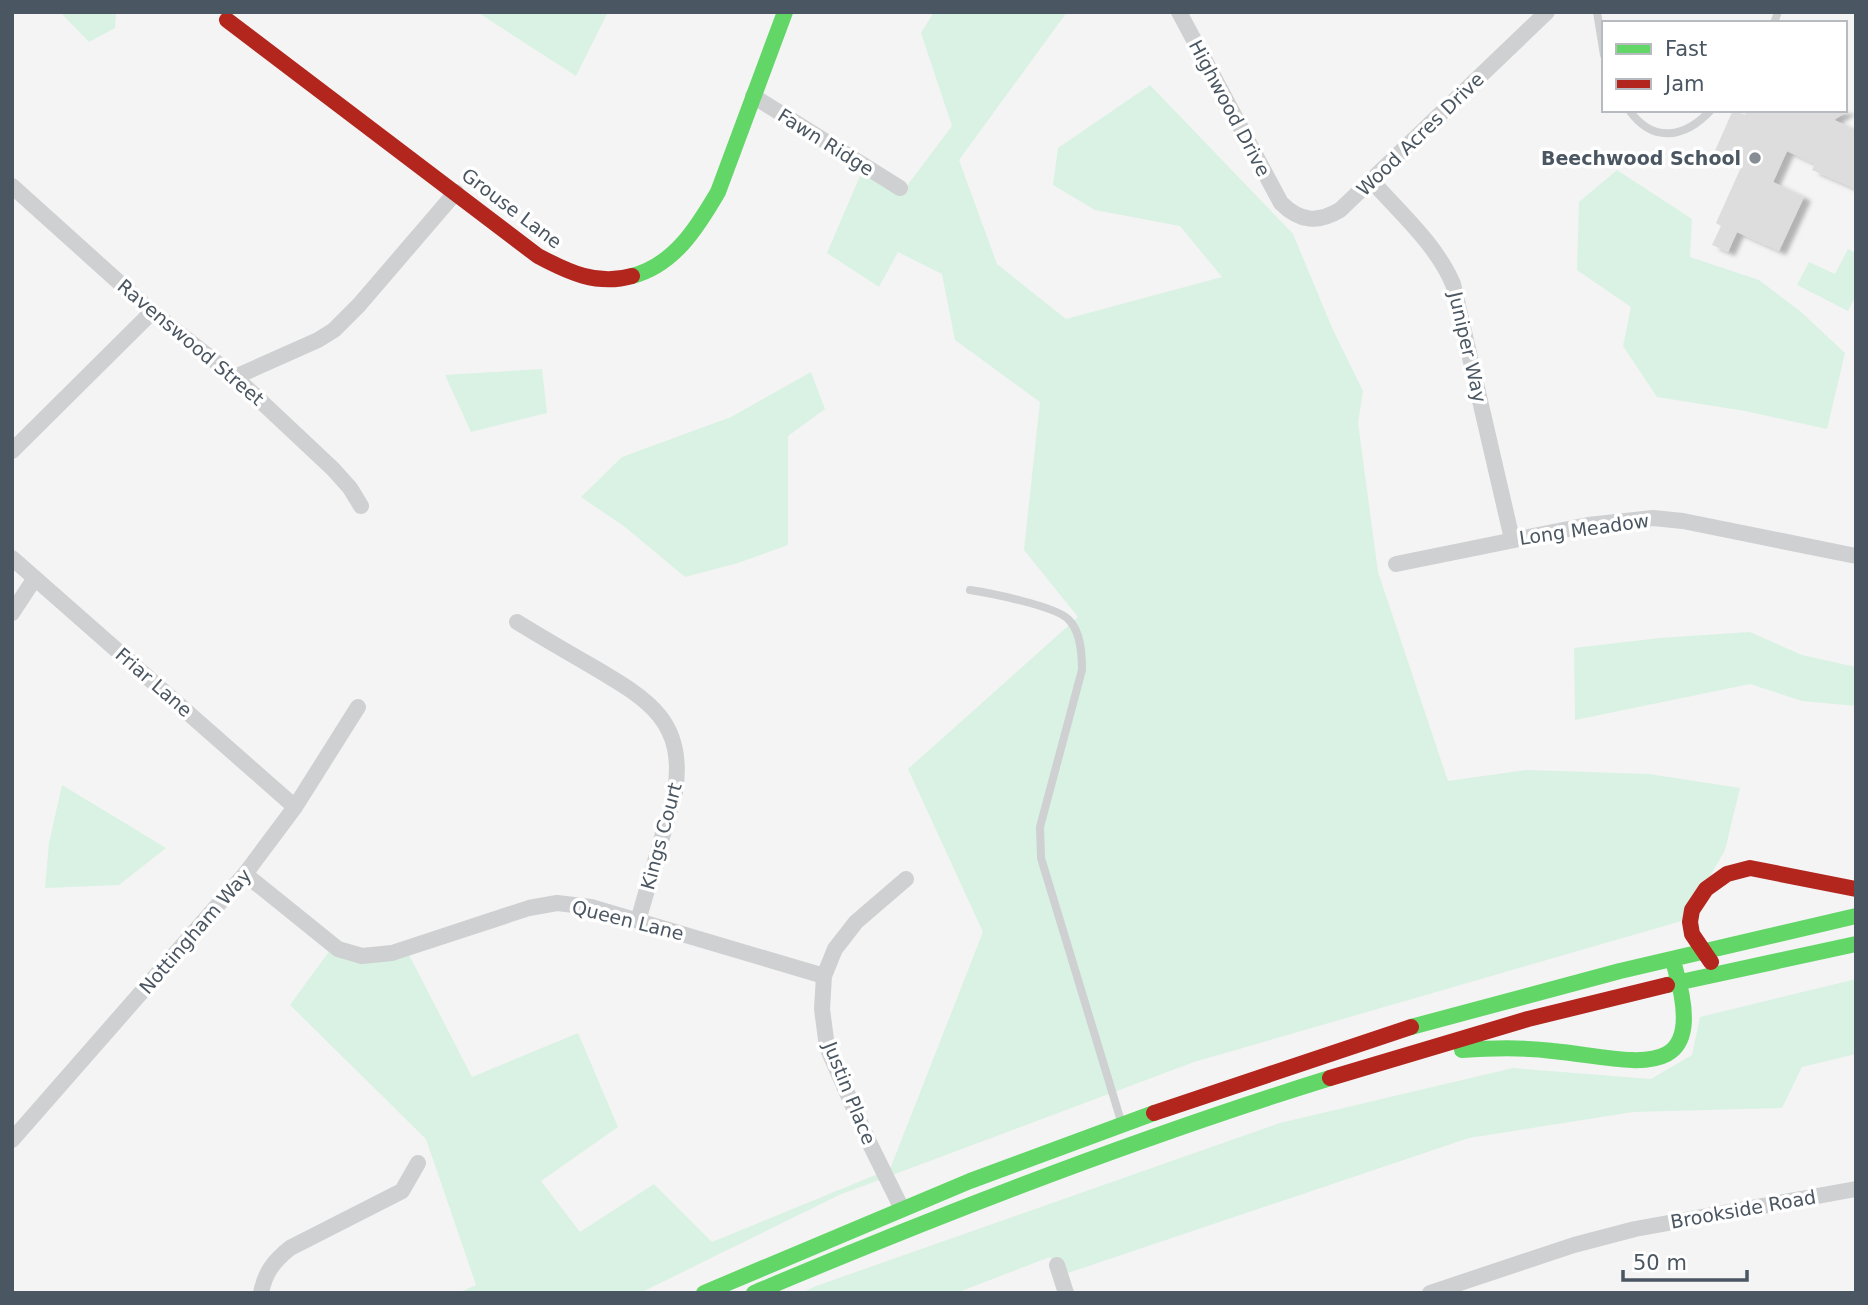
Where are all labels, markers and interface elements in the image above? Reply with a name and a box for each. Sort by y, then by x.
legend [1602,21,1847,112]
street label: Highwood Drive [1185,36,1275,180]
text: Fast [1665,37,1707,61]
street label: Wood Acres Drive [1352,68,1488,200]
text: Jam [1663,72,1705,96]
street label: Fawn Ridge [774,104,878,180]
place label: Beechwood School [1541,147,1741,169]
marker: Beechwood School [1747,150,1763,166]
street label: Grouse Lane [458,163,566,253]
street label: Ravenswood Street [113,274,269,410]
street label: Juniper Way [1444,288,1491,405]
street label: Long Meadow [1518,509,1650,549]
street label: Friar Lane [111,643,197,721]
street label: Kings Court [636,780,686,892]
street label: Nottingham Way [135,864,255,998]
street label: Queen Lane [570,895,686,945]
street label: Justin Place [819,1037,881,1148]
street label: Brookside Road [1669,1185,1817,1233]
scale bar [1623,1238,1747,1282]
text: 50 m [1633,1251,1687,1275]

